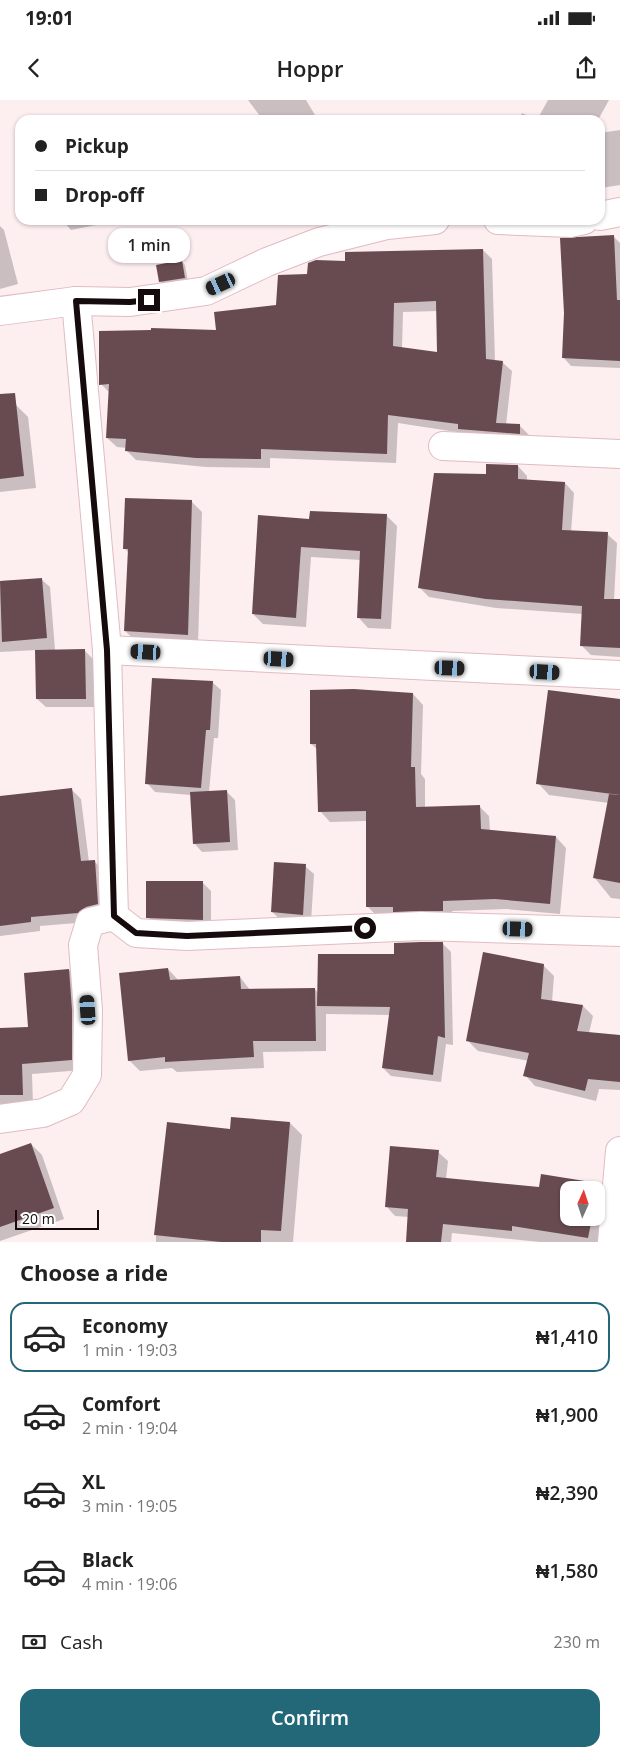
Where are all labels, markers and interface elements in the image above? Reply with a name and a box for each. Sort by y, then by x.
text: 19:01 [25,5,74,31]
text: Hoppr [277,53,343,83]
icon: back [20,54,48,82]
icon: share [572,54,600,82]
text: Pickup [65,133,129,159]
text: Drop-off [65,182,144,208]
callout: 1 min [108,228,190,262]
text: 1 min [127,234,171,256]
car [204,271,237,297]
route end [138,289,160,311]
car [130,644,161,660]
car [263,651,294,667]
car [434,660,465,676]
car [529,664,560,680]
route start [354,917,376,939]
car [502,921,533,937]
car [79,995,96,1025]
north arrow [560,1181,605,1226]
map controls [560,1181,605,1226]
scale bar [15,1207,99,1230]
text: 20 m [22,1209,55,1228]
text: Choose a ride [20,1257,168,1287]
text: Economy [82,1313,168,1339]
icon: car [22,1315,67,1360]
text: ₦1,410 [536,1324,598,1350]
text: 1 min · 19:03 [82,1339,177,1361]
text: Comfort [82,1391,161,1417]
icon: car [22,1393,67,1438]
text: ₦1,900 [536,1402,598,1428]
text: 2 min · 19:04 [82,1417,177,1439]
text: XL [82,1469,105,1495]
icon: car [22,1471,67,1516]
text: ₦2,390 [536,1480,598,1506]
text: 3 min · 19:05 [82,1495,177,1517]
text: Black [82,1547,134,1573]
icon: car [22,1549,67,1594]
text: ₦1,580 [536,1558,598,1584]
text: 4 min · 19:06 [82,1573,177,1595]
icon: cash [20,1628,48,1656]
text: Cash [60,1629,103,1655]
text: 230 m [554,1631,600,1653]
button: Confirm [20,1689,600,1747]

